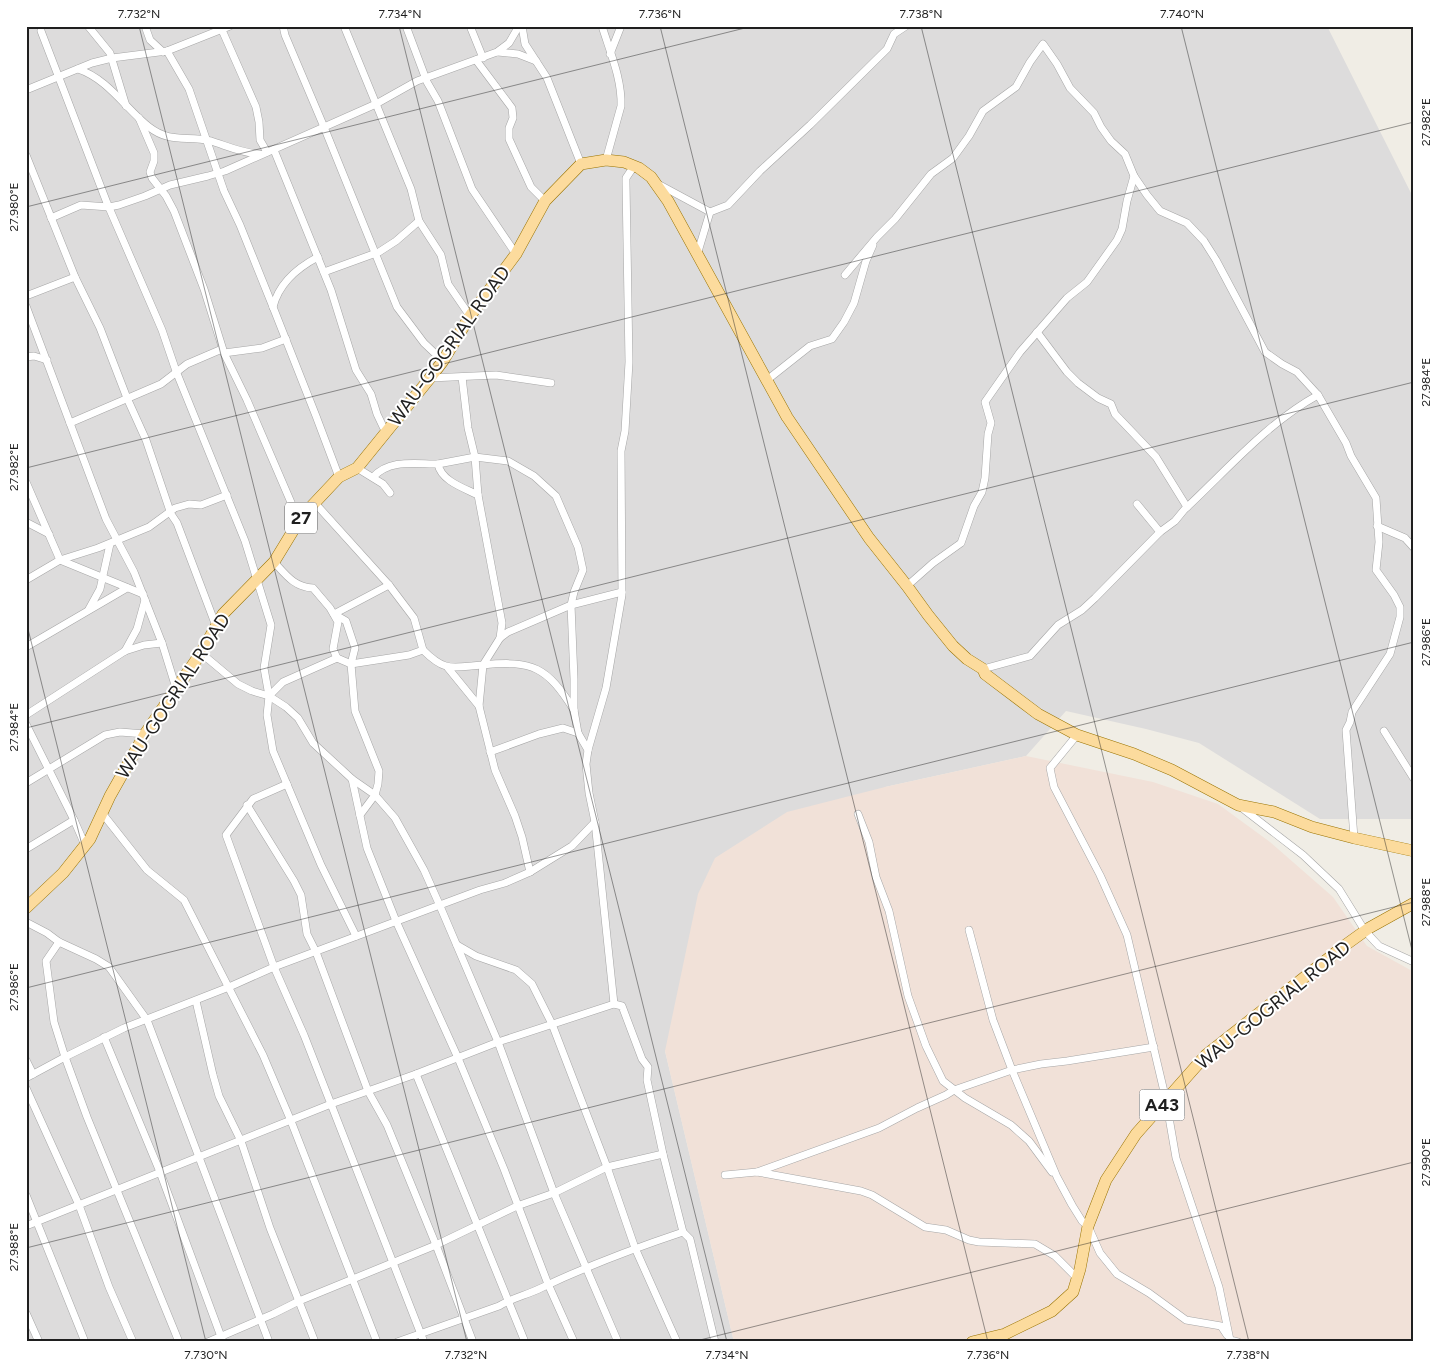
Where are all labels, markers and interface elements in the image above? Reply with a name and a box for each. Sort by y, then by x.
text: 7.732°N [118,7,160,21]
text: 7.734°N [378,7,422,21]
text: 7.736°N [639,7,681,21]
text: 7.738°N [900,7,943,21]
text: 7.740°N [1160,7,1204,21]
text: 27.982°E [1419,98,1433,146]
text: 27.980°E [7,182,21,232]
street label: WAU-GOGRIAL ROAD [383,261,515,431]
text: 27.984°E [1419,358,1433,406]
text: 27.982°E [7,443,21,491]
road number: 27 [285,502,317,534]
street label: WAU-GOGRIAL ROAD [111,609,235,783]
text: 27.986°E [1419,618,1433,666]
text: 27.984°E [7,703,21,751]
text: 27.988°E [1419,878,1433,926]
street label: WAU-GOGRIAL ROAD [1191,935,1355,1075]
text: 27.986°E [7,963,21,1011]
road number: A43 [1140,1090,1184,1120]
text: 27.990°E [1419,1138,1433,1186]
text: 27.988°E [7,1223,21,1271]
text: 7.730°N [184,1348,228,1362]
text: 7.732°N [445,1348,487,1362]
text: 7.734°N [705,1348,749,1362]
text: 7.736°N [967,1348,1009,1362]
text: 7.738°N [1227,1348,1270,1362]

